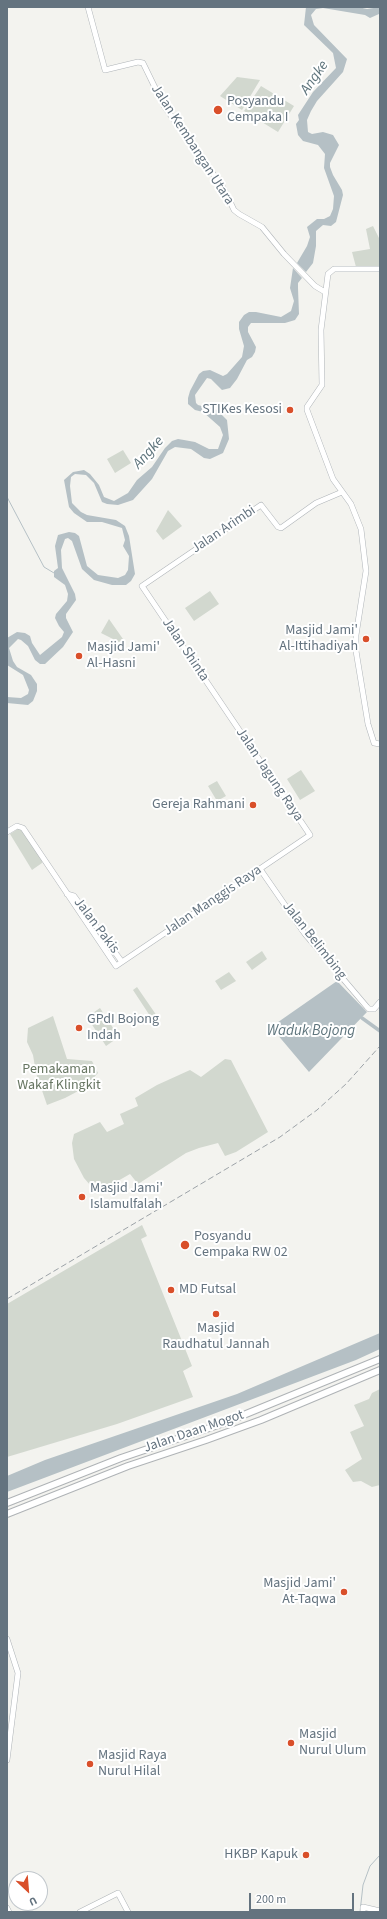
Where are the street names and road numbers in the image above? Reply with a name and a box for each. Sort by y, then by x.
street label: Jalan Kembangan Utara [147,82,237,208]
street label: Jalan Arimbi [189,502,259,558]
street label: Jalan Shinta [158,615,212,685]
street label: Jalan Jagung Raya [232,725,306,825]
street label: Jalan Manggis Raya [161,862,265,940]
street label: Jalan Pakis [70,895,122,957]
street label: Jalan Belimbing [278,899,350,983]
street label: Jalan Daan Mogot [142,1407,246,1457]

